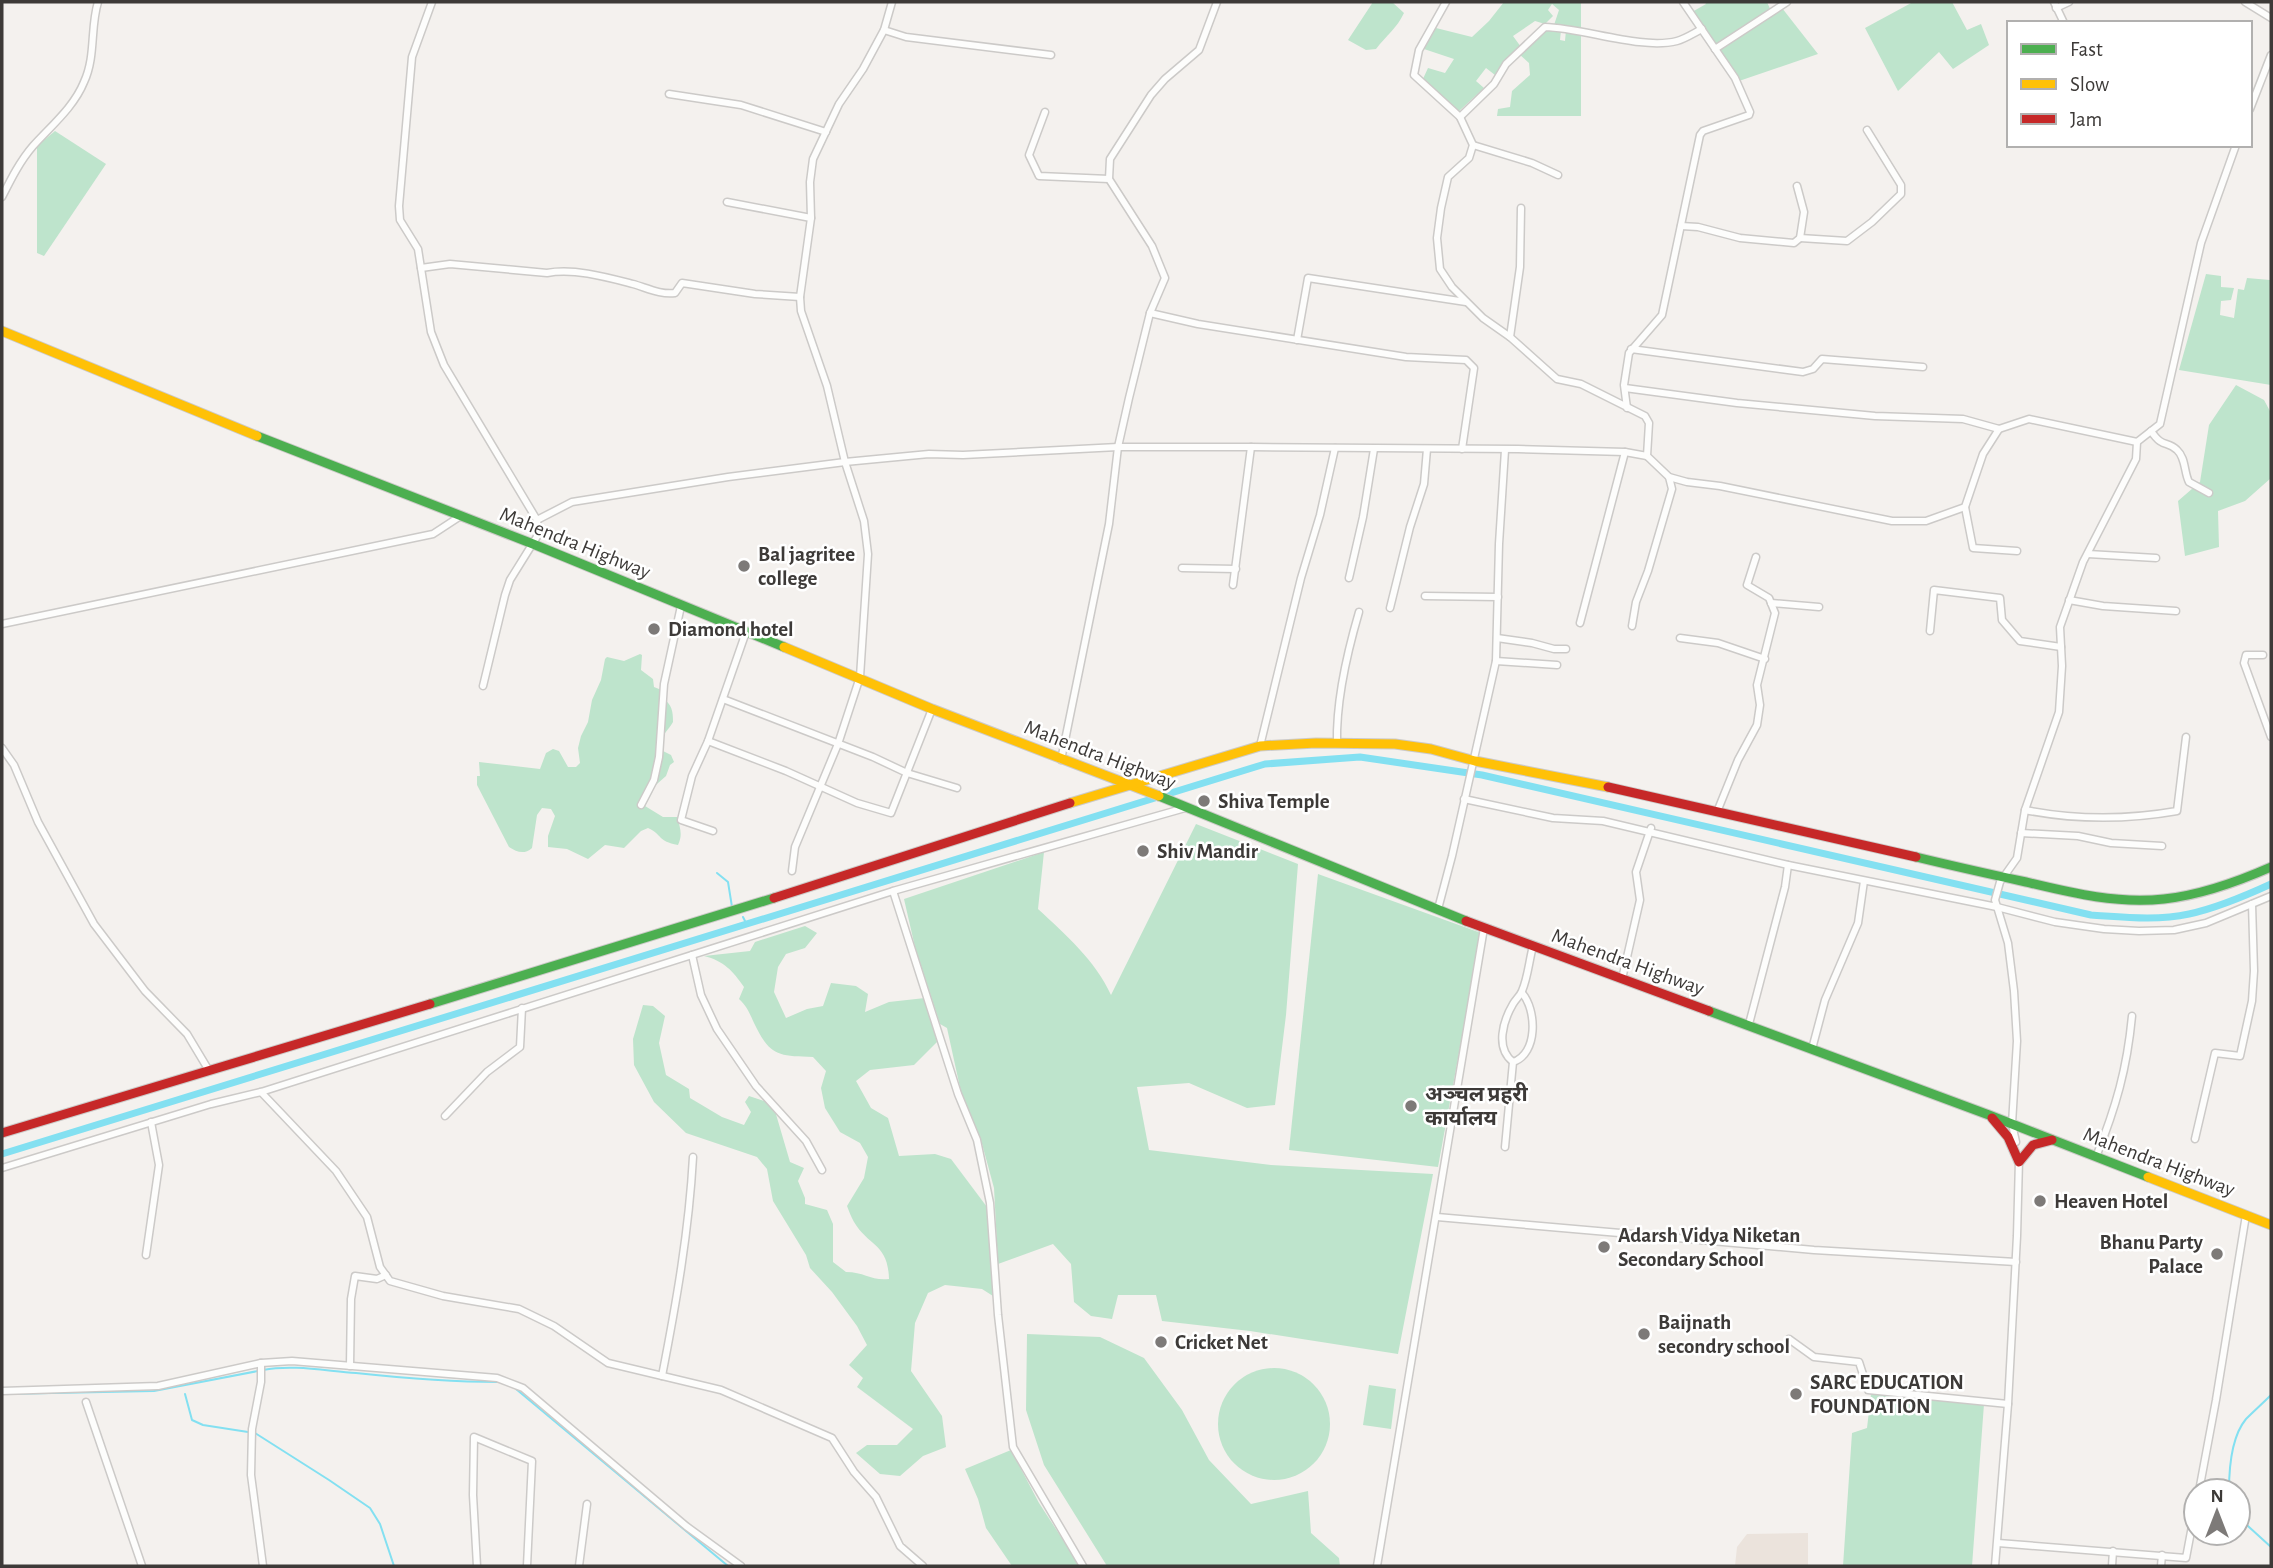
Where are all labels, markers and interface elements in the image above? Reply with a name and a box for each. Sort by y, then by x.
legend [2007,21,2252,147]
text: Fast [2070,39,2103,60]
text: Slow [2070,74,2109,95]
text: Jam [2070,109,2102,130]
street label: Mahendra Highway [497,503,653,583]
place label: Bal jagritee college [758,544,855,589]
marker: Bal jagritee college [736,558,752,574]
place label: Diamond hotel [668,619,794,640]
marker: Diamond hotel [646,621,662,637]
street label: Mahendra Highway [1021,716,1179,794]
place label: Shiva Temple [1218,791,1330,812]
marker: Shiva Temple [1196,793,1212,809]
place label: Shiv Mandir [1157,841,1259,862]
marker: Shiv Mandir [1135,843,1151,859]
street label: Mahendra Highway [1549,925,1707,999]
place label: अञ्चल प्रहरी कार्यालय [1425,1082,1529,1129]
marker: अञ्चल प्रहरी कार्यालय [1403,1098,1419,1114]
street label: Mahendra Highway [2080,1123,2238,1201]
place label: Heaven Hotel [2054,1191,2168,1212]
marker: Heaven Hotel [2032,1193,2048,1209]
place label: Adarsh Vidya Niketan Secondary School [1618,1225,1800,1270]
place label: Bhanu Party Palace [2099,1232,2204,1277]
marker: Adarsh Vidya Niketan Secondary School [1596,1239,1612,1255]
marker: Bhanu Party Palace [2209,1246,2225,1262]
place label: Baijnath secondry school [1658,1312,1790,1357]
marker: Baijnath secondry school [1636,1326,1652,1342]
place label: Cricket Net [1175,1332,1268,1353]
marker: Cricket Net [1153,1334,1169,1350]
place label: SARC EDUCATION FOUNDATION [1810,1372,1964,1417]
marker: SARC EDUCATION FOUNDATION [1788,1386,1804,1402]
north arrow [2182,1477,2252,1547]
text: N [2210,1487,2224,1506]

